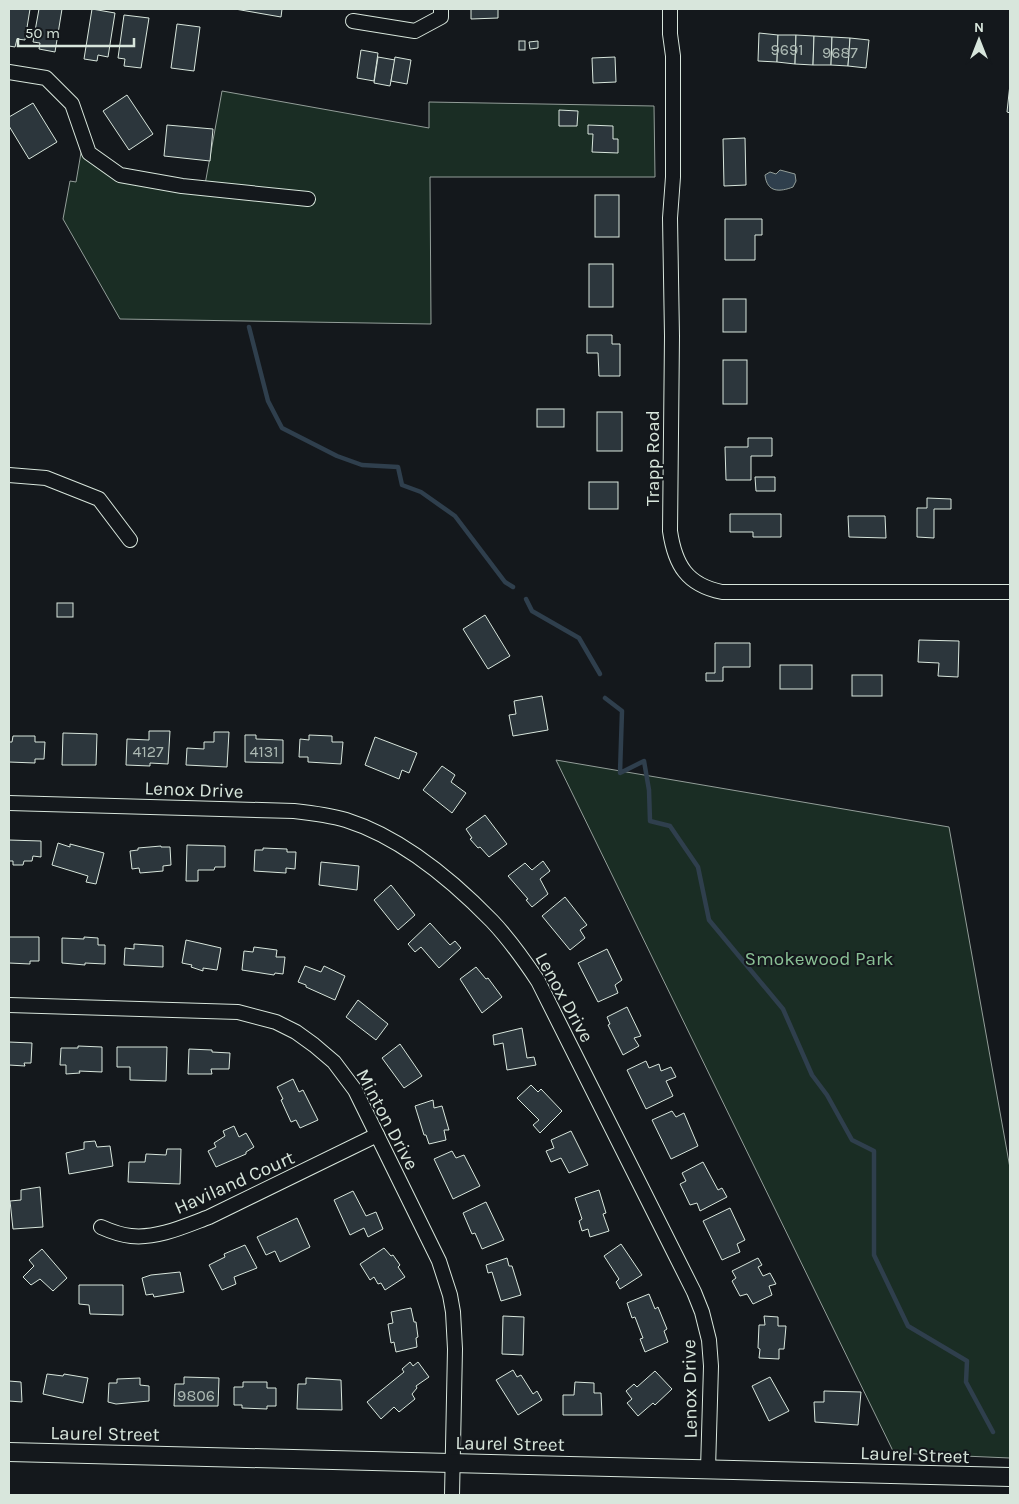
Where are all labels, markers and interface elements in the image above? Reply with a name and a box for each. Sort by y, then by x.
scale bar [18,15,134,47]
north arrow [954,15,1004,65]
text: N [974,19,984,36]
text: 50 m [25,24,60,42]
house number: 9691 [770,40,804,59]
house number: 9687 [822,43,858,62]
street label: Trapp Road [642,410,664,506]
house number: 4127 [132,742,164,761]
house number: 4131 [250,742,278,761]
street label: Lenox Drive [144,777,244,803]
park label: Smokewood Park [745,948,894,970]
street label: Lenox Drive [530,949,598,1046]
street label: Minton Drive [351,1065,423,1174]
street label: Haviland Court [171,1147,298,1219]
street label: Lenox Drive [678,1339,702,1439]
house number: 9806 [177,1386,215,1405]
street label: Laurel Street [50,1422,160,1446]
street label: Laurel Street [455,1432,565,1456]
street label: Laurel Street [860,1442,970,1468]

